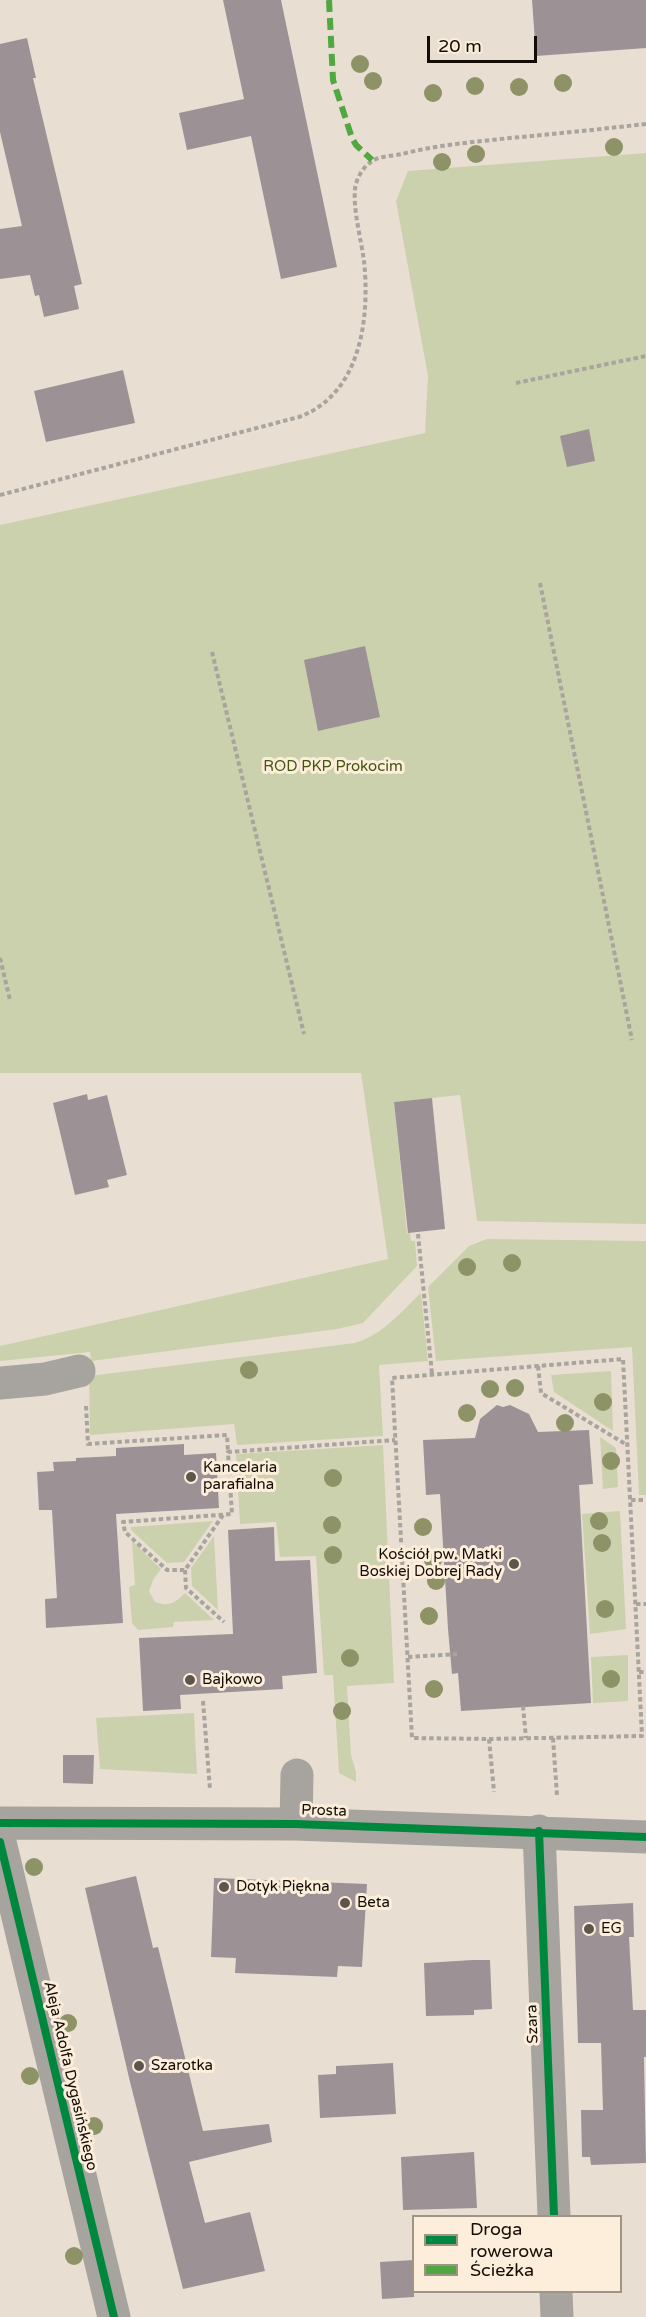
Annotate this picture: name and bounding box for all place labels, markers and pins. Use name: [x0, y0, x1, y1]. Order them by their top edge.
place label: Kancelaria parafialna: [203, 1459, 277, 1494]
marker: Kancelaria parafialna: [184, 1470, 198, 1484]
place label: Kościół pw. Matki Boskiej Dobrej Rady: [359, 1546, 502, 1581]
marker: Kościół pw. Matki Boskiej Dobrej Rady: [507, 1557, 521, 1571]
place label: Bajkowo: [202, 1671, 263, 1689]
marker: Bajkowo: [183, 1673, 197, 1687]
place label: Dotyk Piękna: [236, 1878, 330, 1896]
marker: Dotyk Piękna: [217, 1880, 231, 1894]
place label: Beta: [357, 1894, 390, 1912]
marker: Beta: [338, 1896, 352, 1910]
place label: EG: [601, 1920, 622, 1938]
marker: EG: [582, 1922, 596, 1936]
place label: Szarotka: [151, 2057, 213, 2075]
marker: Szarotka: [132, 2059, 146, 2073]

